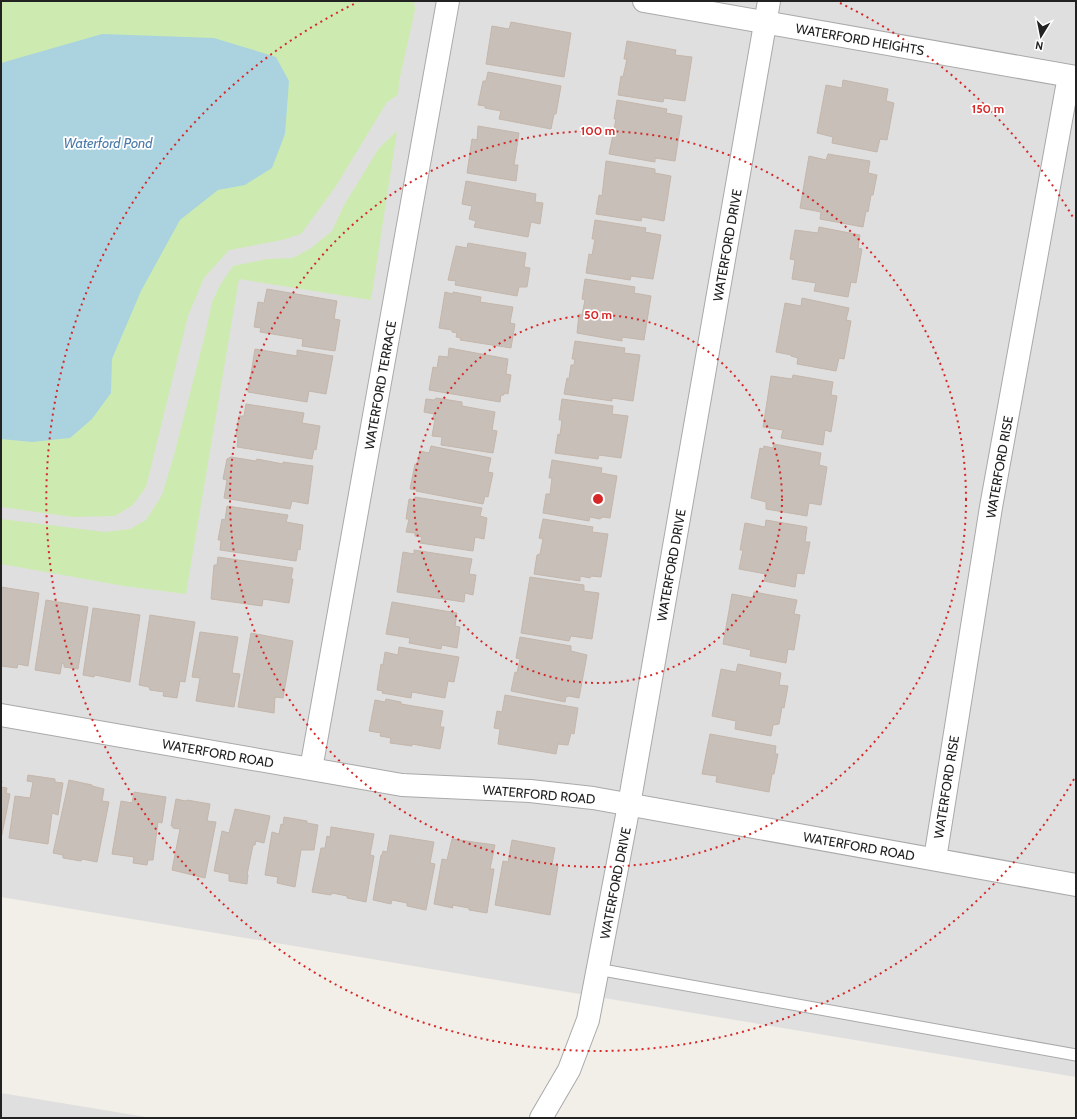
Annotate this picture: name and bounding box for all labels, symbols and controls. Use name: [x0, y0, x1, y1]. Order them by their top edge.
north arrow: [1021, 16, 1061, 56]
street label: WATERFORD HEIGHTS: [795, 20, 926, 58]
text: N: [1034, 38, 1044, 53]
text: 150 m: [972, 101, 1004, 116]
text: 100 m: [581, 123, 615, 138]
water label: Waterford Pond: [63, 134, 153, 152]
street label: WATERFORD DRIVE: [709, 188, 745, 302]
text: 50 m: [584, 307, 612, 322]
street label: WATERFORD TERRACE: [361, 319, 399, 451]
street label: WATERFORD RISE: [982, 414, 1016, 520]
centre of rings: [591, 492, 605, 506]
street label: WATERFORD DRIVE: [653, 508, 689, 622]
street label: WATERFORD RISE: [930, 734, 962, 840]
street label: WATERFORD ROAD: [161, 735, 275, 771]
street label: WATERFORD ROAD: [482, 781, 596, 807]
street label: WATERFORD DRIVE: [596, 826, 634, 940]
street label: WATERFORD ROAD: [802, 828, 916, 864]

